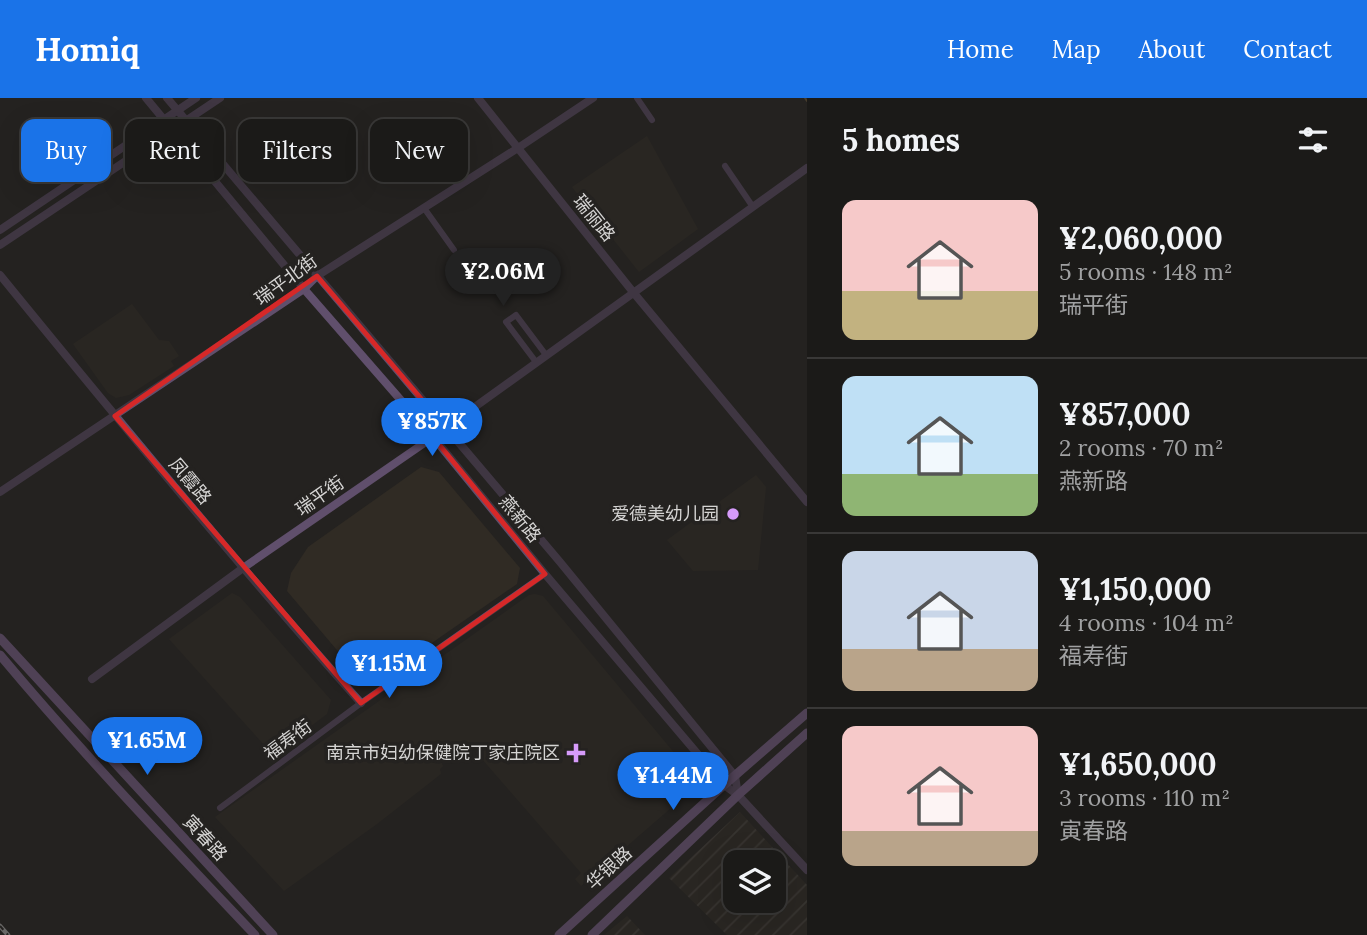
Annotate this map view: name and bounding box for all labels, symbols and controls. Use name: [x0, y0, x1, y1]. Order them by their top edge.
text: Homiq: [35, 28, 140, 70]
text: Home: [947, 34, 1014, 65]
text: Map: [1052, 34, 1101, 65]
text: About: [1139, 34, 1205, 65]
text: Contact: [1243, 34, 1332, 65]
chip: Buy: [21, 119, 111, 182]
chip: Rent: [125, 119, 224, 182]
chip: Filters: [238, 119, 356, 182]
chip: New: [370, 119, 468, 182]
text: 5 homes: [842, 121, 960, 159]
icon: filters: [1294, 121, 1332, 159]
street label: 瑞丽路: [568, 189, 620, 246]
text: ¥2,060,000: [1059, 219, 1223, 257]
icon: home: [898, 228, 982, 312]
pin: ¥2.06M: [446, 248, 560, 308]
street label: 瑞平北街: [250, 249, 322, 310]
text: ¥2.06M: [461, 256, 545, 285]
text: 5 rooms · 148 m²: [1059, 257, 1233, 286]
text: 瑞平街: [1059, 290, 1128, 319]
text: ¥857,000: [1059, 395, 1191, 433]
pin: ¥857K: [383, 398, 481, 458]
icon: home: [898, 404, 982, 488]
text: ¥857K: [397, 406, 467, 435]
text: 2 rooms · 70 m²: [1059, 433, 1224, 462]
street label: 凤霞路: [164, 453, 217, 509]
text: 燕新路: [1059, 466, 1128, 495]
street label: 瑞平街: [291, 471, 348, 520]
street label: 燕新路: [494, 490, 546, 547]
place label: 爱德美幼儿园: [611, 502, 719, 525]
marker: 爱德美幼儿园: [725, 506, 741, 522]
text: ¥1,150,000: [1059, 570, 1212, 608]
icon: home: [898, 579, 982, 663]
text: 4 rooms · 104 m²: [1059, 608, 1234, 637]
pin: ¥1.15M: [332, 640, 446, 700]
text: 福寿街: [1059, 641, 1128, 670]
text: ¥1.15M: [351, 648, 427, 677]
street label: 福寿街: [259, 714, 316, 765]
pin: ¥1.65M: [90, 718, 204, 777]
text: ¥1.65M: [107, 725, 187, 754]
place label: 南京市妇幼保健院丁家庄院区: [326, 741, 560, 764]
marker: 南京市妇幼保健院丁家庄院区: [566, 743, 586, 763]
text: ¥1,650,000: [1059, 745, 1217, 783]
pin: ¥1.44M: [616, 752, 730, 812]
icon: home: [898, 754, 982, 838]
text: ¥1.44M: [633, 760, 713, 789]
text: 3 rooms · 110 m²: [1059, 783, 1230, 812]
street label: 寅春路: [179, 810, 232, 865]
text: 寅春路: [1059, 816, 1128, 845]
street label: 华银路: [581, 841, 636, 894]
map controls: [723, 850, 786, 913]
button: layers: [723, 850, 786, 913]

